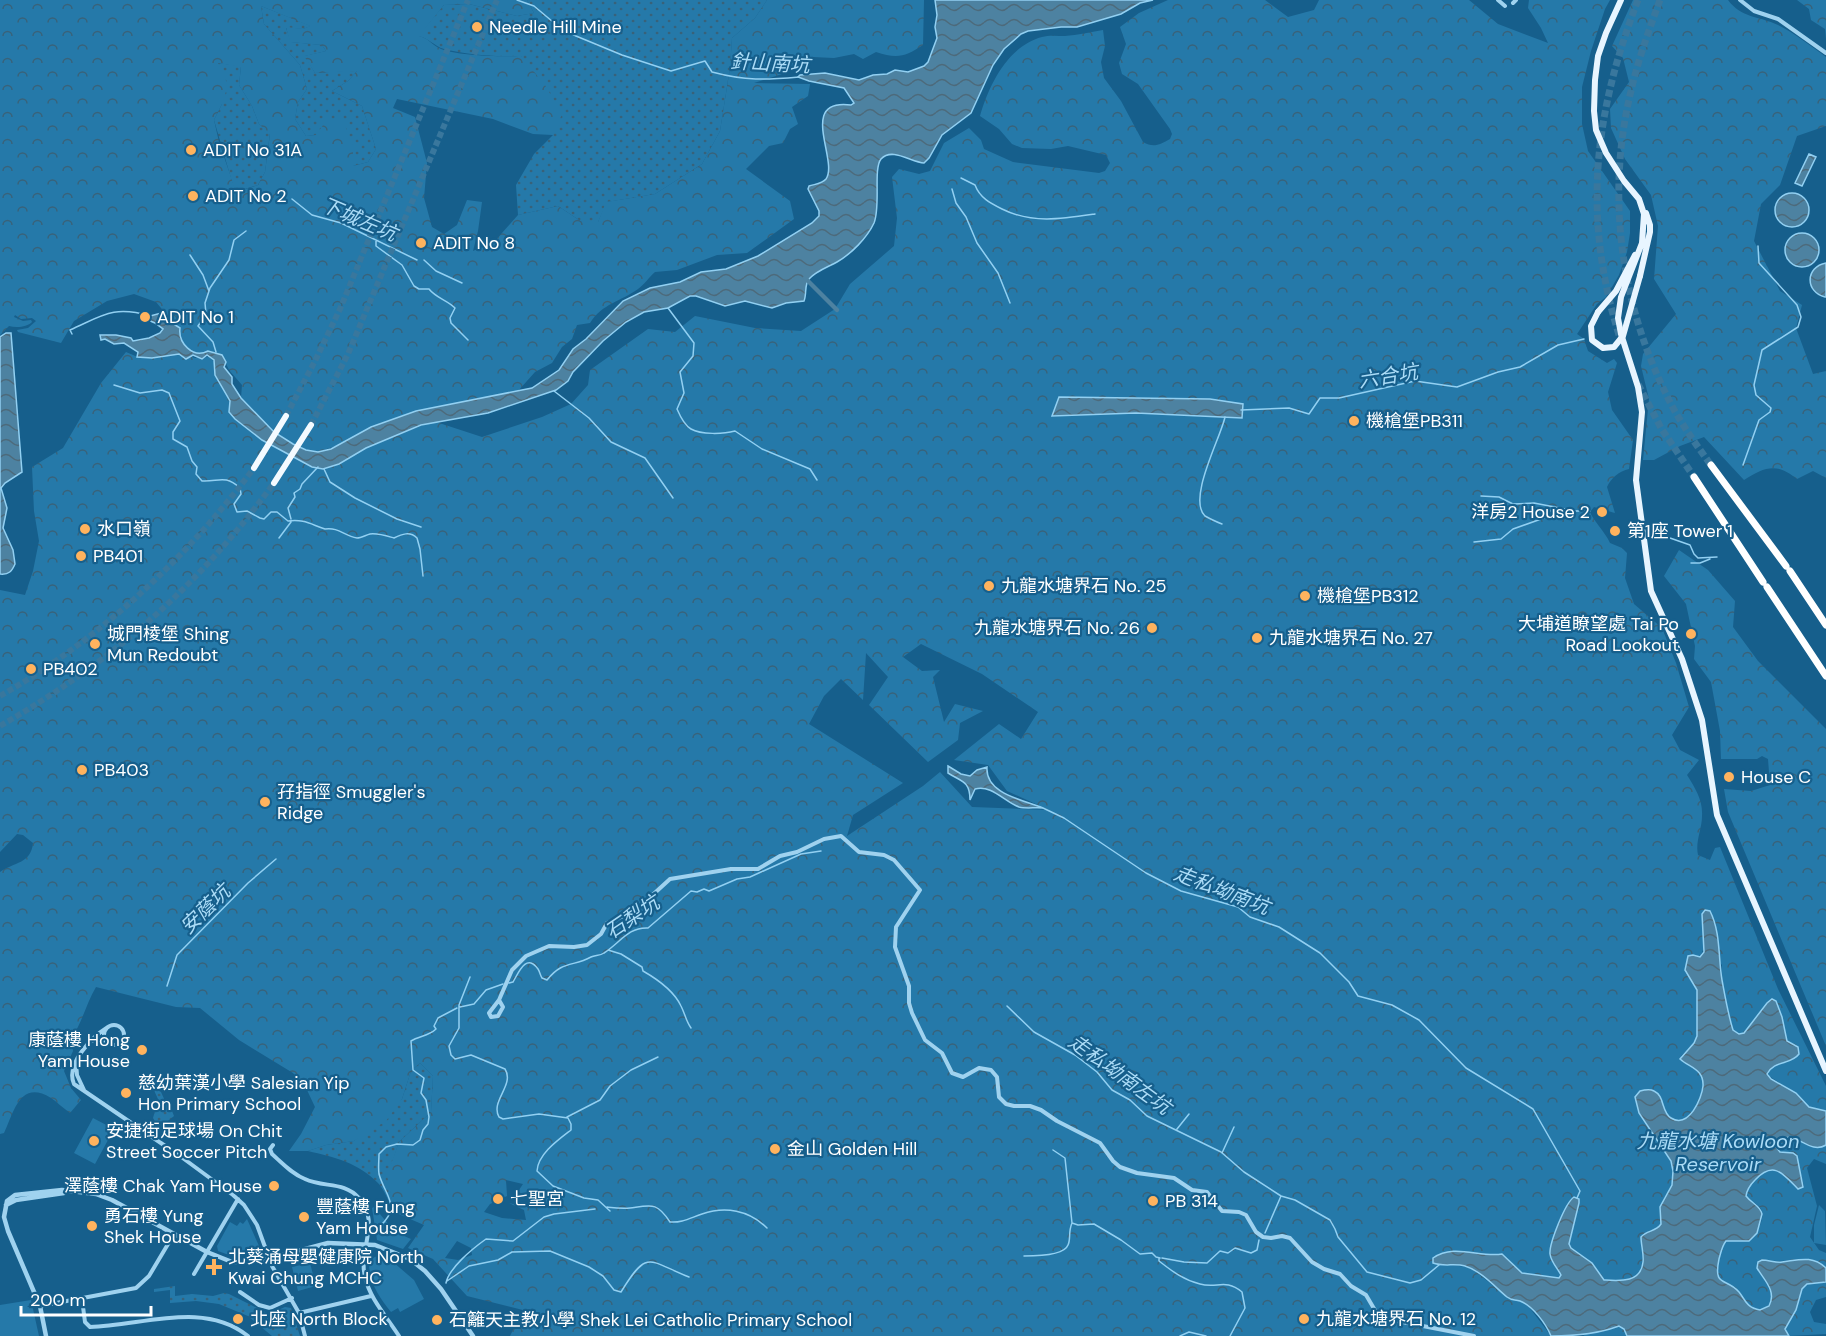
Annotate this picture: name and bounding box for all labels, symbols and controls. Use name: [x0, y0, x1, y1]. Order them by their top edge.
place label: Needle Hill Mine: [489, 15, 622, 39]
marker: Needle Hill Mine: [470, 20, 484, 34]
water label: 針山南坑: [729, 48, 814, 78]
place label: ADIT No 31A: [203, 138, 302, 162]
marker: ADIT No 31A: [184, 143, 198, 157]
place label: ADIT No 2: [205, 184, 287, 208]
marker: ADIT No 2: [186, 189, 200, 203]
water label: 下城左坑: [317, 191, 404, 248]
place label: ADIT No 8: [433, 231, 515, 255]
marker: ADIT No 8: [414, 236, 428, 250]
place label: ADIT No 1: [157, 305, 234, 329]
marker: ADIT No 1: [138, 310, 152, 324]
water label: 六合坑: [1356, 358, 1423, 394]
place label: 機槍堡PB311: [1366, 409, 1463, 433]
marker: 機槍堡PB311: [1347, 414, 1361, 428]
place label: 洋房2 House 2: [1471, 500, 1590, 524]
marker: 洋房2 House 2: [1595, 505, 1609, 519]
place label: 水口嶺: [97, 517, 151, 541]
place label: 第1座 Tower 1: [1627, 519, 1733, 543]
marker: 水口嶺: [78, 522, 92, 536]
marker: 第1座 Tower 1: [1608, 524, 1622, 538]
place label: PB401: [93, 544, 143, 568]
marker: PB401: [74, 549, 88, 563]
place label: 九龍水塘界石 No. 25: [1001, 574, 1167, 598]
marker: 九龍水塘界石 No. 25: [982, 579, 996, 593]
place label: 機槍堡PB312: [1317, 584, 1419, 608]
marker: 機槍堡PB312: [1298, 589, 1312, 603]
place label: 大埔道瞭望處 Tai Po Road Lookout: [1518, 612, 1679, 657]
place label: 九龍水塘界石 No. 26: [974, 616, 1140, 640]
marker: 九龍水塘界石 No. 26: [1145, 621, 1159, 635]
place label: 城門棱堡 Shing Mun Redoubt: [107, 622, 229, 667]
place label: 九龍水塘界石 No. 27: [1269, 626, 1433, 650]
marker: 大埔道瞭望處 Tai Po Road Lookout: [1684, 627, 1698, 641]
marker: 九龍水塘界石 No. 27: [1250, 631, 1264, 645]
marker: 城門棱堡 Shing Mun Redoubt: [88, 637, 102, 651]
place label: PB402: [43, 657, 98, 681]
marker: PB402: [24, 662, 38, 676]
place label: PB403: [94, 758, 149, 782]
marker: PB403: [75, 763, 89, 777]
place label: House C: [1741, 765, 1811, 789]
marker: House C: [1722, 770, 1736, 784]
place label: 孖指徑 Smuggler's Ridge: [277, 780, 425, 825]
marker: 孖指徑 Smuggler's Ridge: [258, 795, 272, 809]
water label: 走私坳南坑: [1171, 860, 1276, 921]
water label: 安蔭坑: [174, 877, 238, 939]
water label: 石梨坑: [600, 888, 667, 945]
place label: 康蔭樓 Hong Yam House: [28, 1028, 130, 1073]
water label: 走私坳南左坑: [1064, 1028, 1179, 1122]
marker: 康蔭樓 Hong Yam House: [135, 1043, 149, 1057]
place label: 慈幼葉漢小學 Salesian Yip Hon Primary School: [138, 1071, 350, 1116]
marker: 慈幼葉漢小學 Salesian Yip Hon Primary School: [119, 1086, 133, 1100]
place label: 安捷街足球場 On Chit Street Soccer Pitch: [106, 1119, 282, 1164]
water label: 九龍水塘 Kowloon Reservoir: [1637, 1128, 1799, 1177]
marker: 安捷街足球場 On Chit Street Soccer Pitch: [87, 1134, 101, 1148]
place label: 金山 Golden Hill: [787, 1137, 917, 1161]
marker: 金山 Golden Hill: [768, 1142, 782, 1156]
place label: 澤蔭樓 Chak Yam House: [64, 1174, 262, 1198]
marker: 澤蔭樓 Chak Yam House: [267, 1179, 281, 1193]
place label: 七聖宮: [510, 1187, 564, 1211]
place label: PB 314: [1165, 1189, 1218, 1213]
marker: 七聖宮: [491, 1192, 505, 1206]
marker: PB 314: [1146, 1194, 1160, 1208]
place label: 豐蔭樓 Fung Yam House: [316, 1195, 415, 1240]
place label: 勇石樓 Yung Shek House: [104, 1204, 203, 1249]
marker: 豐蔭樓 Fung Yam House: [297, 1210, 311, 1224]
marker: 勇石樓 Yung Shek House: [85, 1219, 99, 1233]
place label: 北葵涌母嬰健康院 North Kwai Chung MCHC: [228, 1245, 424, 1290]
marker: 北葵涌母嬰健康院 North Kwai Chung MCHC: [205, 1258, 223, 1276]
scale bar: [21, 1279, 152, 1317]
text: 200 m: [30, 1288, 86, 1312]
place label: 北座 North Block: [250, 1307, 388, 1331]
place label: 九龍水塘界石 No. 12: [1316, 1307, 1476, 1331]
place label: 石籬天主教小學 Shek Lei Catholic Primary School: [449, 1308, 852, 1332]
marker: 北座 North Block: [231, 1312, 245, 1326]
marker: 九龍水塘界石 No. 12: [1297, 1312, 1311, 1326]
marker: 石籬天主教小學 Shek Lei Catholic Primary School: [430, 1313, 444, 1327]

